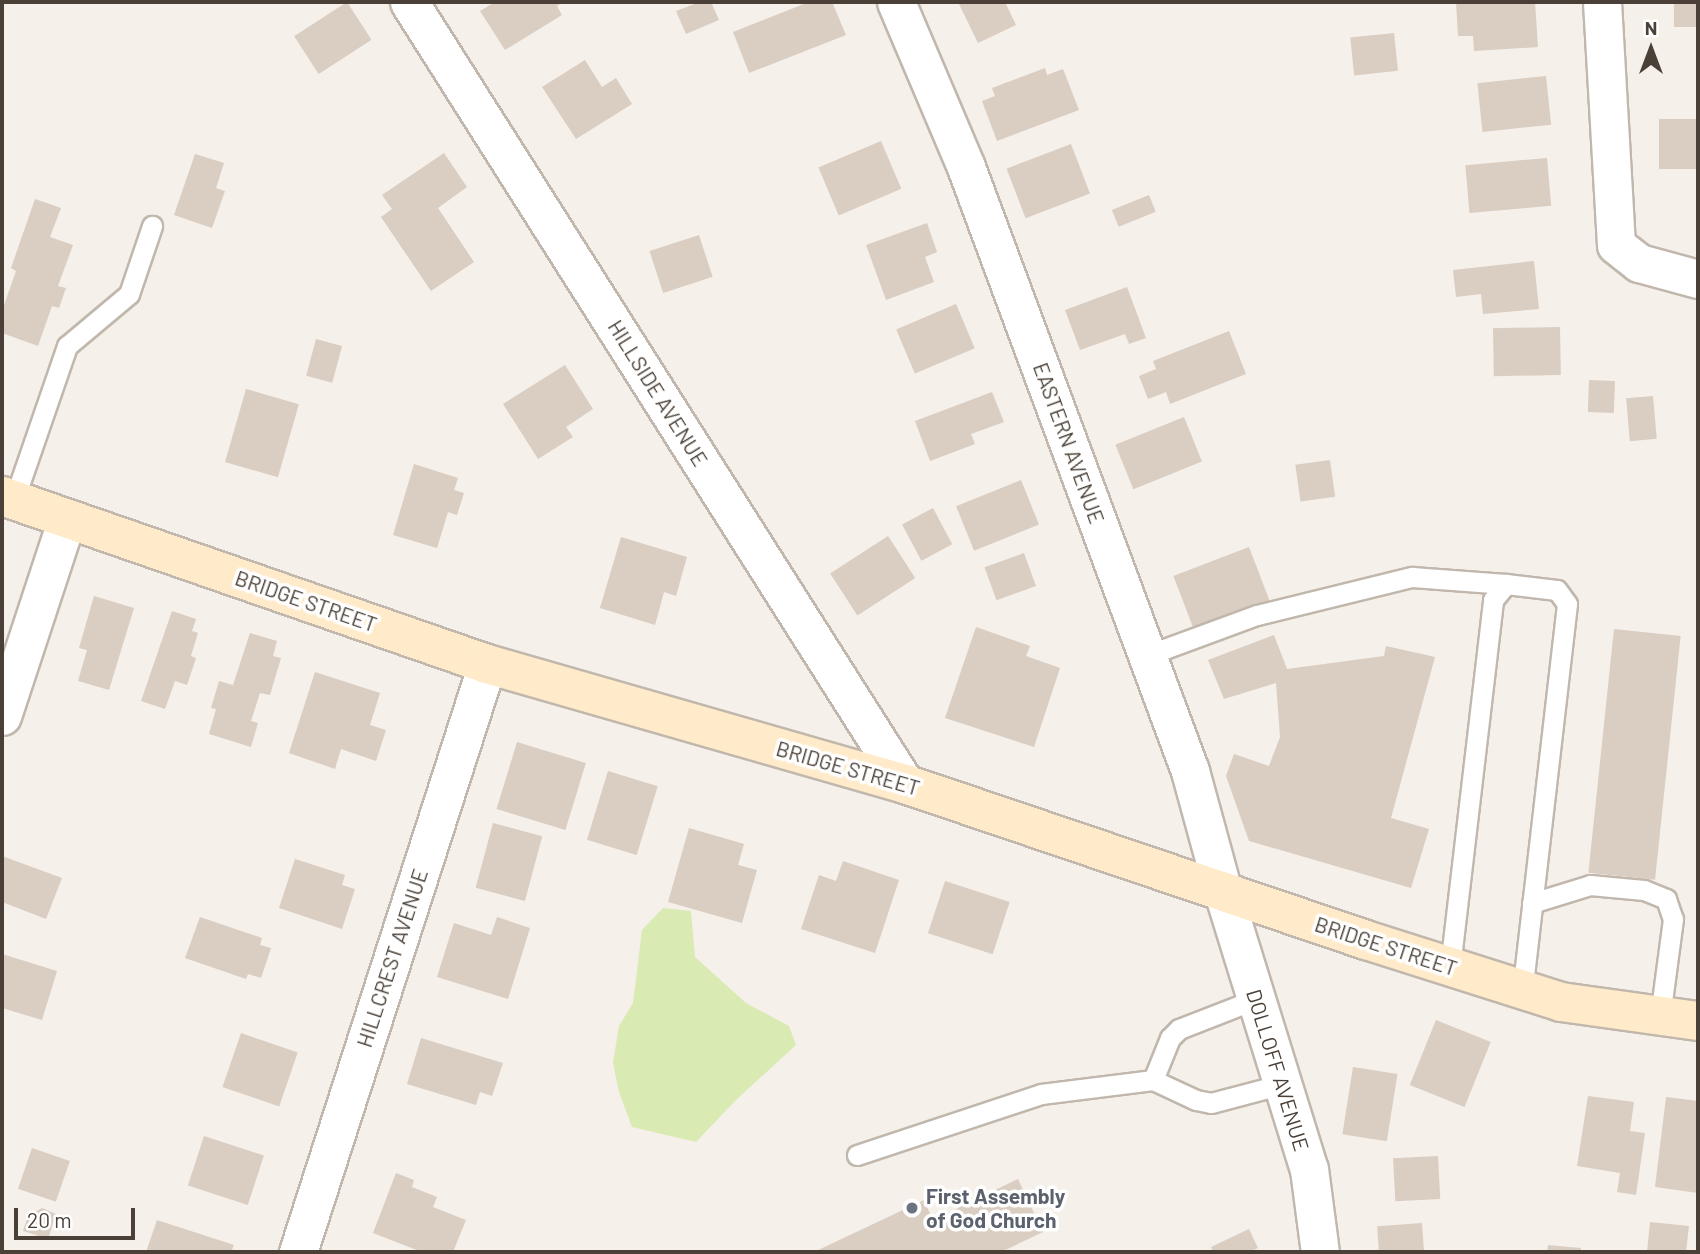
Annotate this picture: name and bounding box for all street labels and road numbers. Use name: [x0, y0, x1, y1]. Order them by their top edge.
street label: HILLSIDE AVENUE: [603, 315, 713, 471]
street label: EASTERN AVENUE: [1028, 359, 1110, 527]
street label: BRIDGE STREET: [232, 565, 380, 637]
street label: BRIDGE STREET: [773, 735, 923, 801]
street label: HILLCREST AVENUE: [351, 866, 433, 1050]
street label: BRIDGE STREET: [1312, 911, 1460, 981]
street label: DOLLOFF AVENUE: [1241, 986, 1315, 1154]

